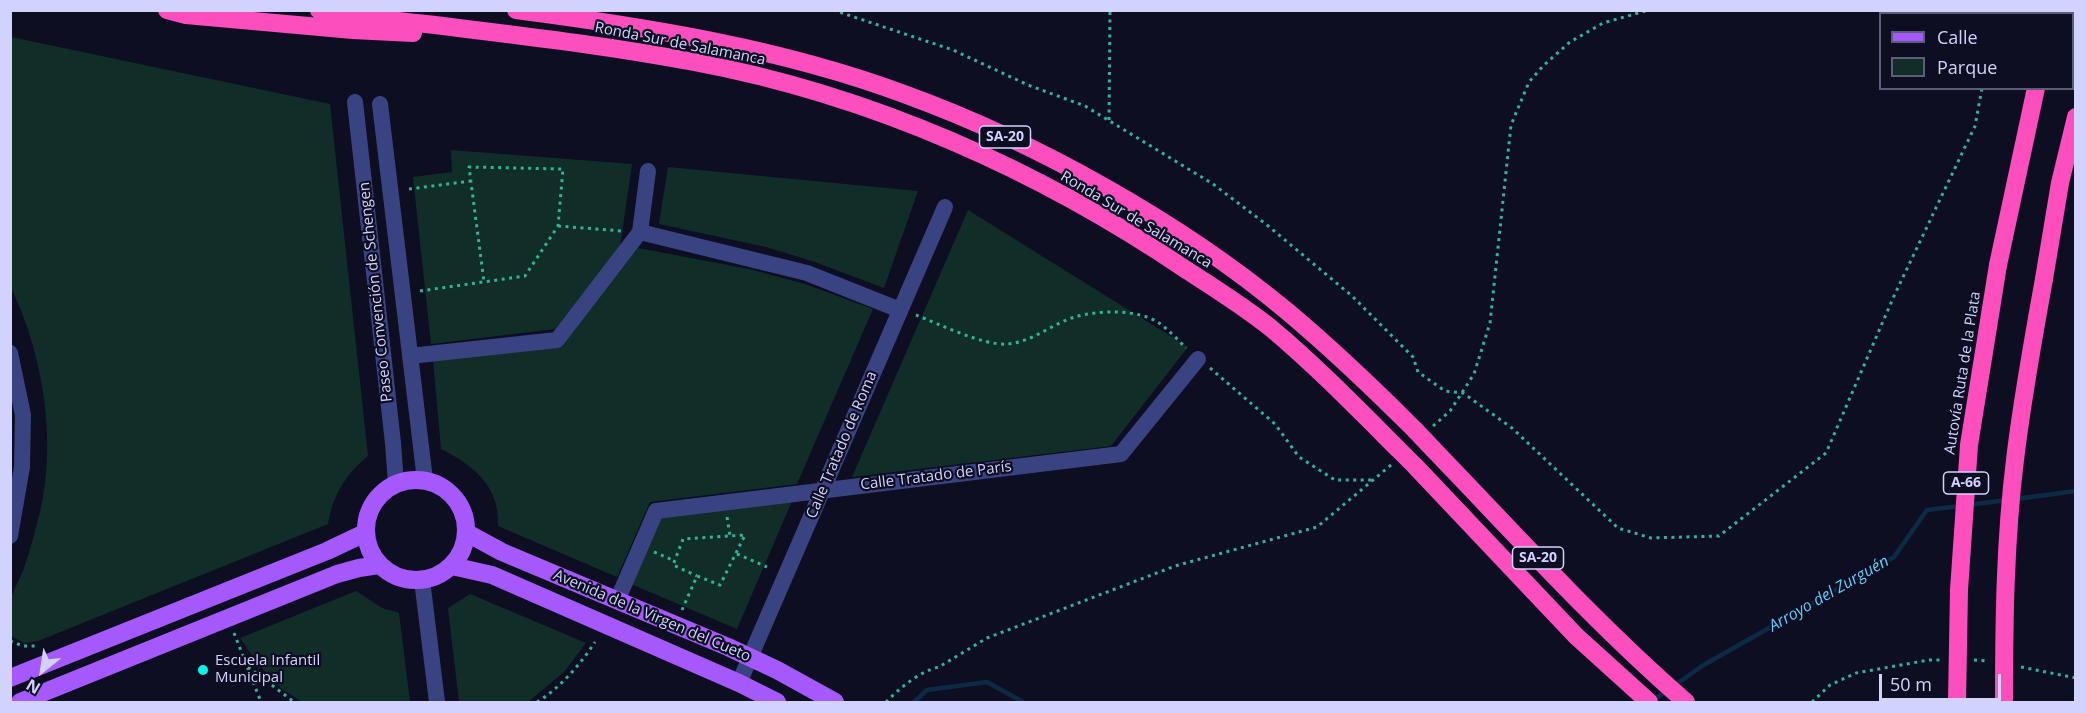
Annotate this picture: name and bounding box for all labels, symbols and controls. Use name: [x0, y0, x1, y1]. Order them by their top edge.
legend: [1879, 12, 2074, 90]
street label: Ronda Sur de Salamanca: [593, 19, 767, 69]
text: Calle: [1937, 25, 1978, 49]
text: Parque: [1937, 55, 1997, 79]
road number: SA-20: [980, 126, 1030, 148]
street label: Ronda Sur de Salamanca: [1057, 168, 1215, 272]
street label: Paseo Convención de Schengen: [355, 181, 397, 403]
street label: Autovía Ruta de la Plata: [1941, 290, 1985, 456]
street label: Calle Tratado de Roma: [803, 369, 881, 521]
street label: Calle Tratado de París: [859, 458, 1013, 494]
road number: A-66: [1944, 472, 1988, 494]
road number: SA-20: [1512, 547, 1564, 569]
water label: Arroyo del Zurguén: [1766, 552, 1892, 636]
street label: Avenida de la Virgen del Cueto: [551, 566, 753, 666]
north arrow: [12, 641, 72, 701]
place label: Escuela Infantil Municipal: [215, 652, 320, 687]
scale bar: [1882, 662, 2004, 700]
marker: Escuela Infantil Municipal: [196, 663, 210, 677]
text: 50 m: [1890, 672, 1932, 696]
text: N: [22, 674, 44, 699]

